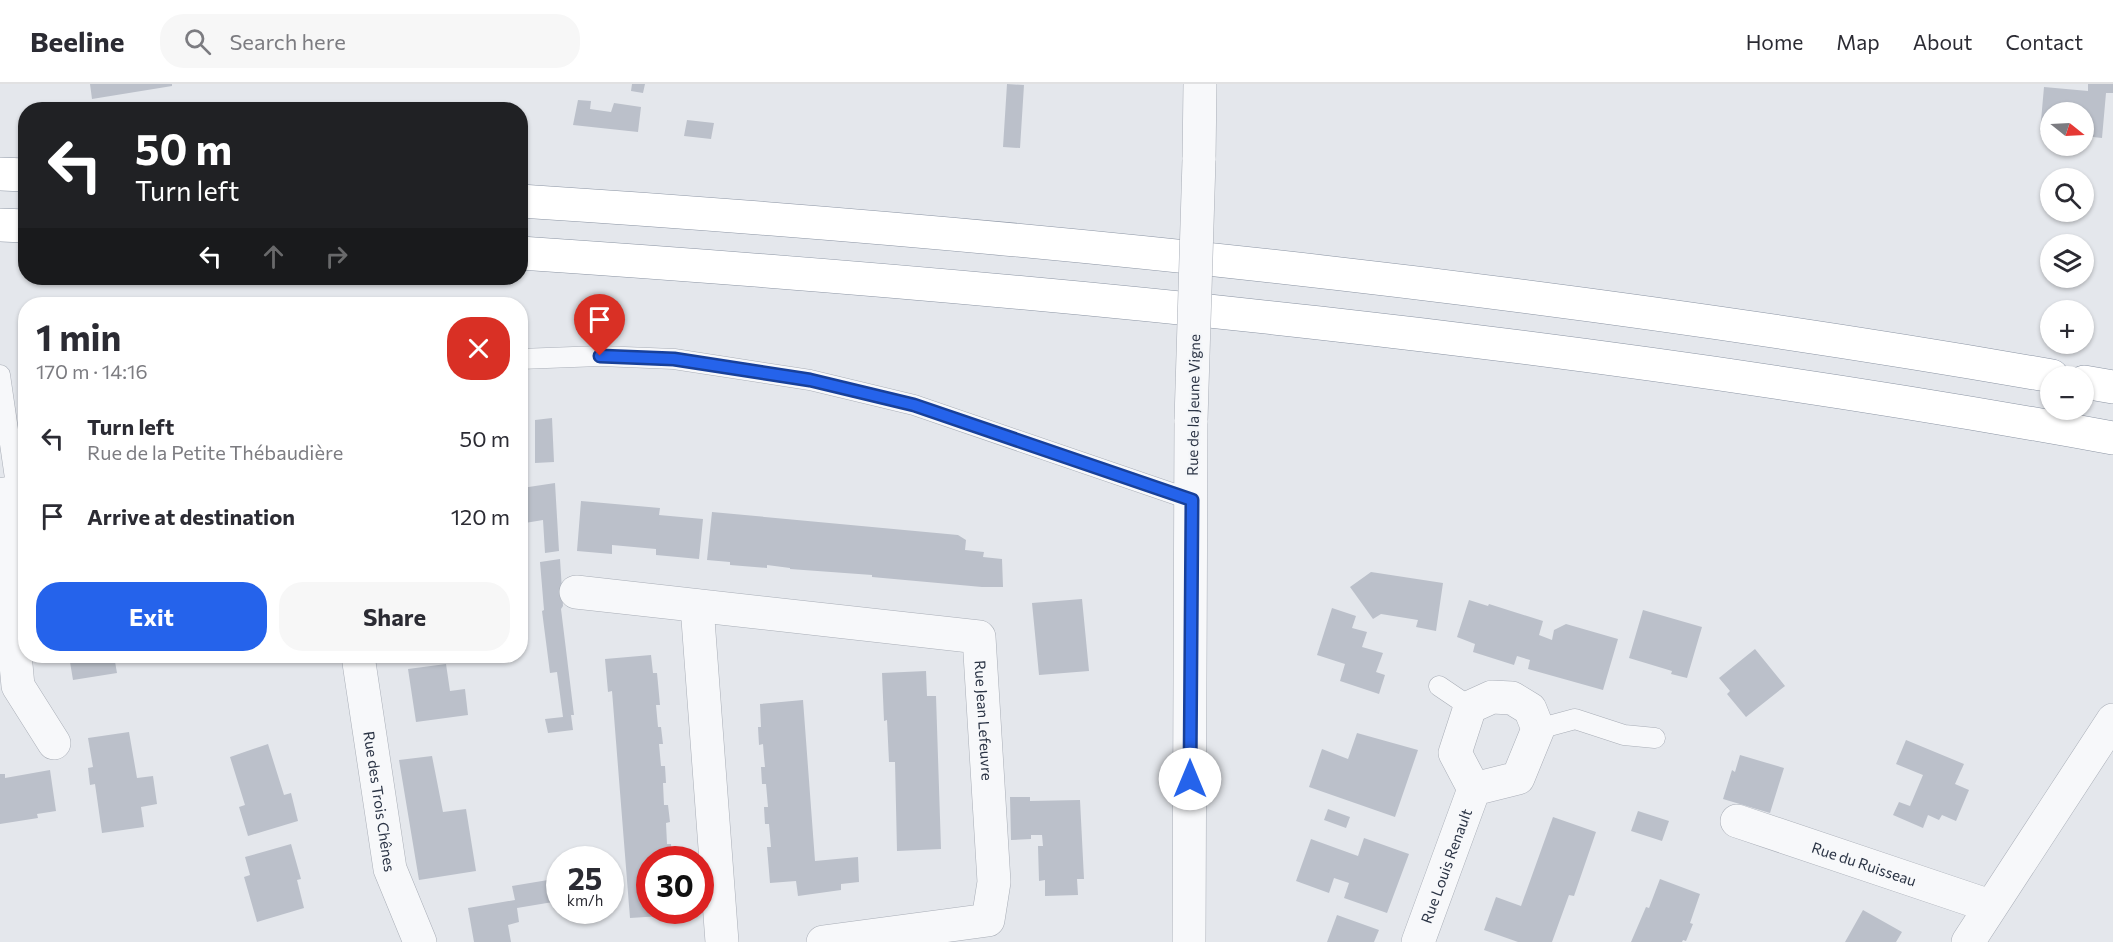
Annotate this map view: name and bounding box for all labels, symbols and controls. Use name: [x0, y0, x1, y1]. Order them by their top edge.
search box: [160, 14, 580, 68]
text: Beeline: [30, 24, 124, 58]
icon: search: [181, 25, 214, 58]
text: Search here: [229, 28, 346, 55]
text: Home: [1746, 29, 1803, 54]
text: Map: [1836, 29, 1880, 54]
text: About: [1913, 29, 1972, 54]
text: Contact: [2005, 29, 2083, 54]
north arrow: [2040, 102, 2094, 156]
map controls: [2040, 102, 2094, 420]
text: 50 m: [135, 122, 232, 174]
icon: left: [36, 126, 114, 204]
button: search: [2040, 168, 2094, 222]
text: Turn left: [135, 174, 239, 207]
button: layers: [2040, 234, 2094, 288]
icon: left: [194, 240, 227, 273]
icon: ahead: [257, 240, 290, 273]
icon: right: [320, 240, 353, 273]
pin: [574, 294, 625, 356]
button: +: [2040, 300, 2094, 354]
icon: arrive: [583, 303, 616, 336]
text: 1 min: [36, 314, 121, 358]
button: close: [447, 317, 510, 380]
street label: Rue de la Jeune Vigne: [1183, 334, 1203, 476]
text: 170 m · 14:16: [36, 359, 148, 383]
button: −: [2040, 366, 2094, 420]
text: Turn left: [87, 413, 174, 440]
icon: left: [36, 422, 69, 455]
text: 50 m: [460, 425, 510, 452]
text: Rue de la Petite Thébaudière: [87, 440, 343, 464]
icon: arrive: [36, 500, 69, 533]
text: Arrive at destination: [87, 503, 295, 530]
text: 120 m: [451, 503, 510, 530]
button: Exit: [36, 582, 267, 651]
button: Share: [279, 582, 510, 651]
street label: Rue Jean Lefeuvre: [971, 660, 997, 781]
street label: Rue des Trois Chênes: [360, 730, 399, 873]
position arrow: [1158, 747, 1222, 811]
street label: Rue Louis Renault: [1417, 806, 1475, 926]
street label: Rue du Ruisseau: [1809, 838, 1919, 890]
speed limit sign: 30: [636, 846, 714, 924]
text: 25: [568, 859, 602, 896]
text: km/h: [567, 891, 603, 909]

